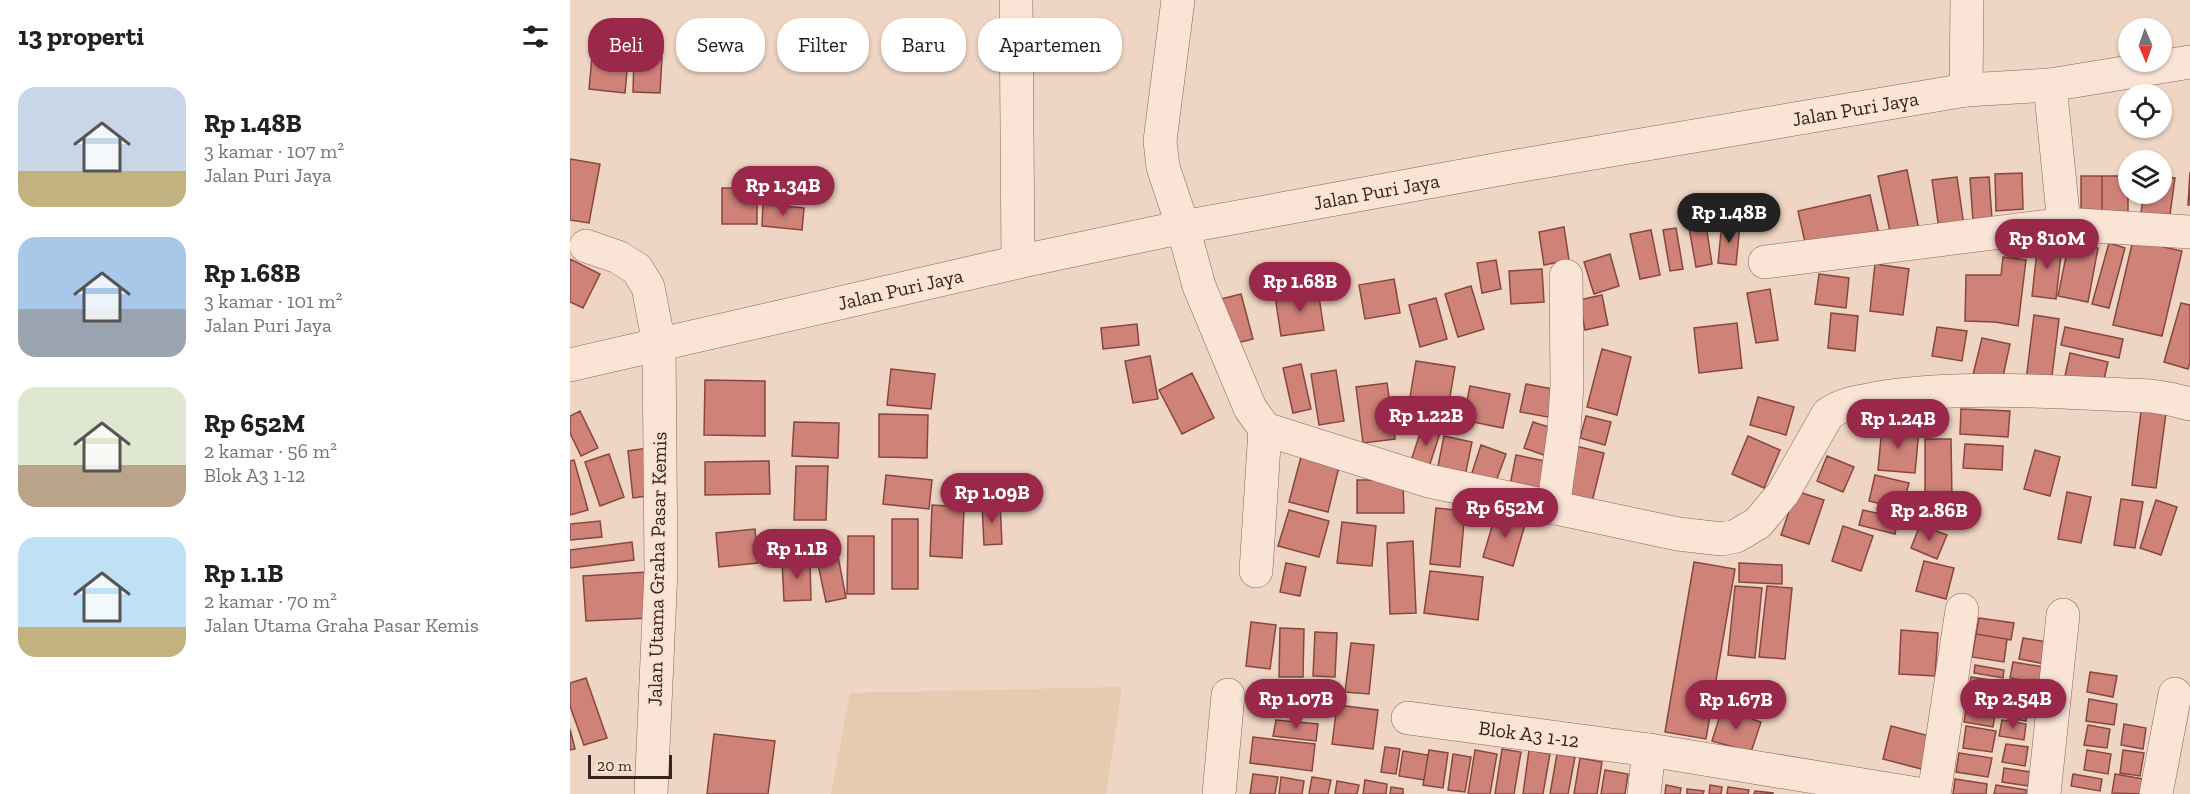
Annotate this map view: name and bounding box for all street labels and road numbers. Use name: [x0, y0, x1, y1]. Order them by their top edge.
street label: Jalan Puri Jaya: [1790, 86, 1921, 131]
street label: Jalan Puri Jaya: [1311, 168, 1442, 215]
street label: Jalan Puri Jaya: [835, 263, 966, 315]
street label: Jalan Utama Graha Pasar Kemis: [643, 431, 671, 707]
street label: Blok A3 1-12: [1477, 715, 1581, 753]

